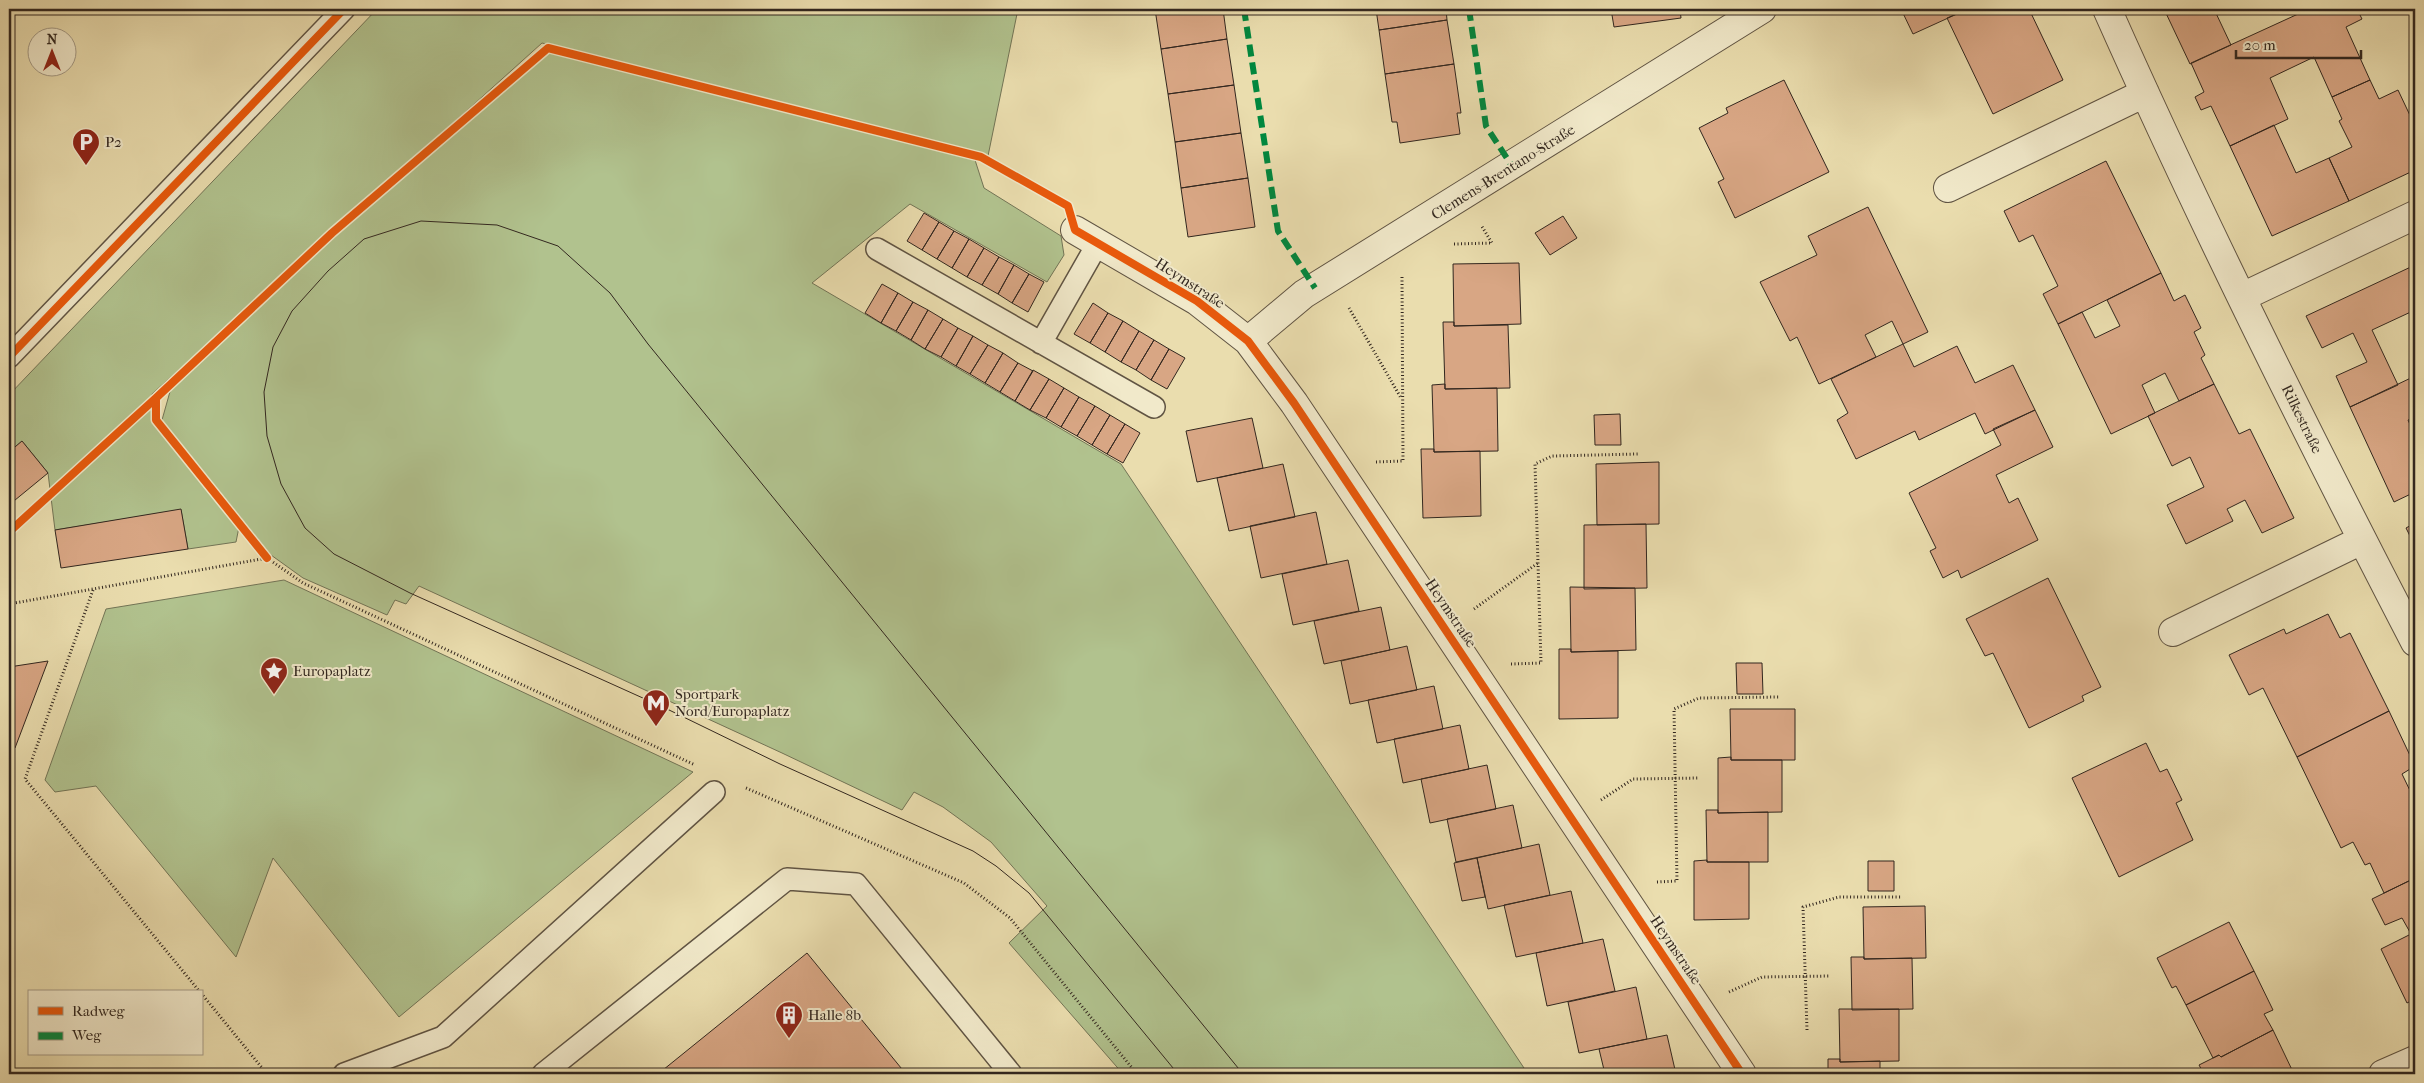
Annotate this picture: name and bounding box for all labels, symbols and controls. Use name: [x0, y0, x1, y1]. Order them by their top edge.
north arrow: [28, 28, 78, 78]
scale bar: [2236, 28, 2362, 60]
text: N: [47, 31, 58, 48]
text: 20 m: [2244, 36, 2276, 54]
street label: Clemens-Brentano-Straße: [1428, 120, 1579, 224]
parking icon: P2: [71, 127, 101, 166]
place label: P2: [105, 133, 122, 151]
street label: Heymstraße: [1152, 254, 1229, 312]
street label: Rilkestraße: [2278, 382, 2327, 457]
street label: Heymstraße: [1421, 575, 1481, 651]
place icon: Europaplatz: [259, 656, 289, 695]
place label: Europaplatz: [293, 662, 371, 680]
place label: Sportpark Nord/Europaplatz: [675, 685, 790, 720]
metro station icon: Sportpark Nord/Europaplatz: [641, 688, 671, 727]
street label: Heymstraße: [1646, 912, 1706, 988]
legend: [28, 990, 202, 1056]
building icon: Halle 8b: [774, 1000, 804, 1039]
text: Radweg: [72, 1002, 125, 1020]
place label: Halle 8b: [808, 1006, 861, 1024]
text: Weg: [71, 1026, 102, 1044]

